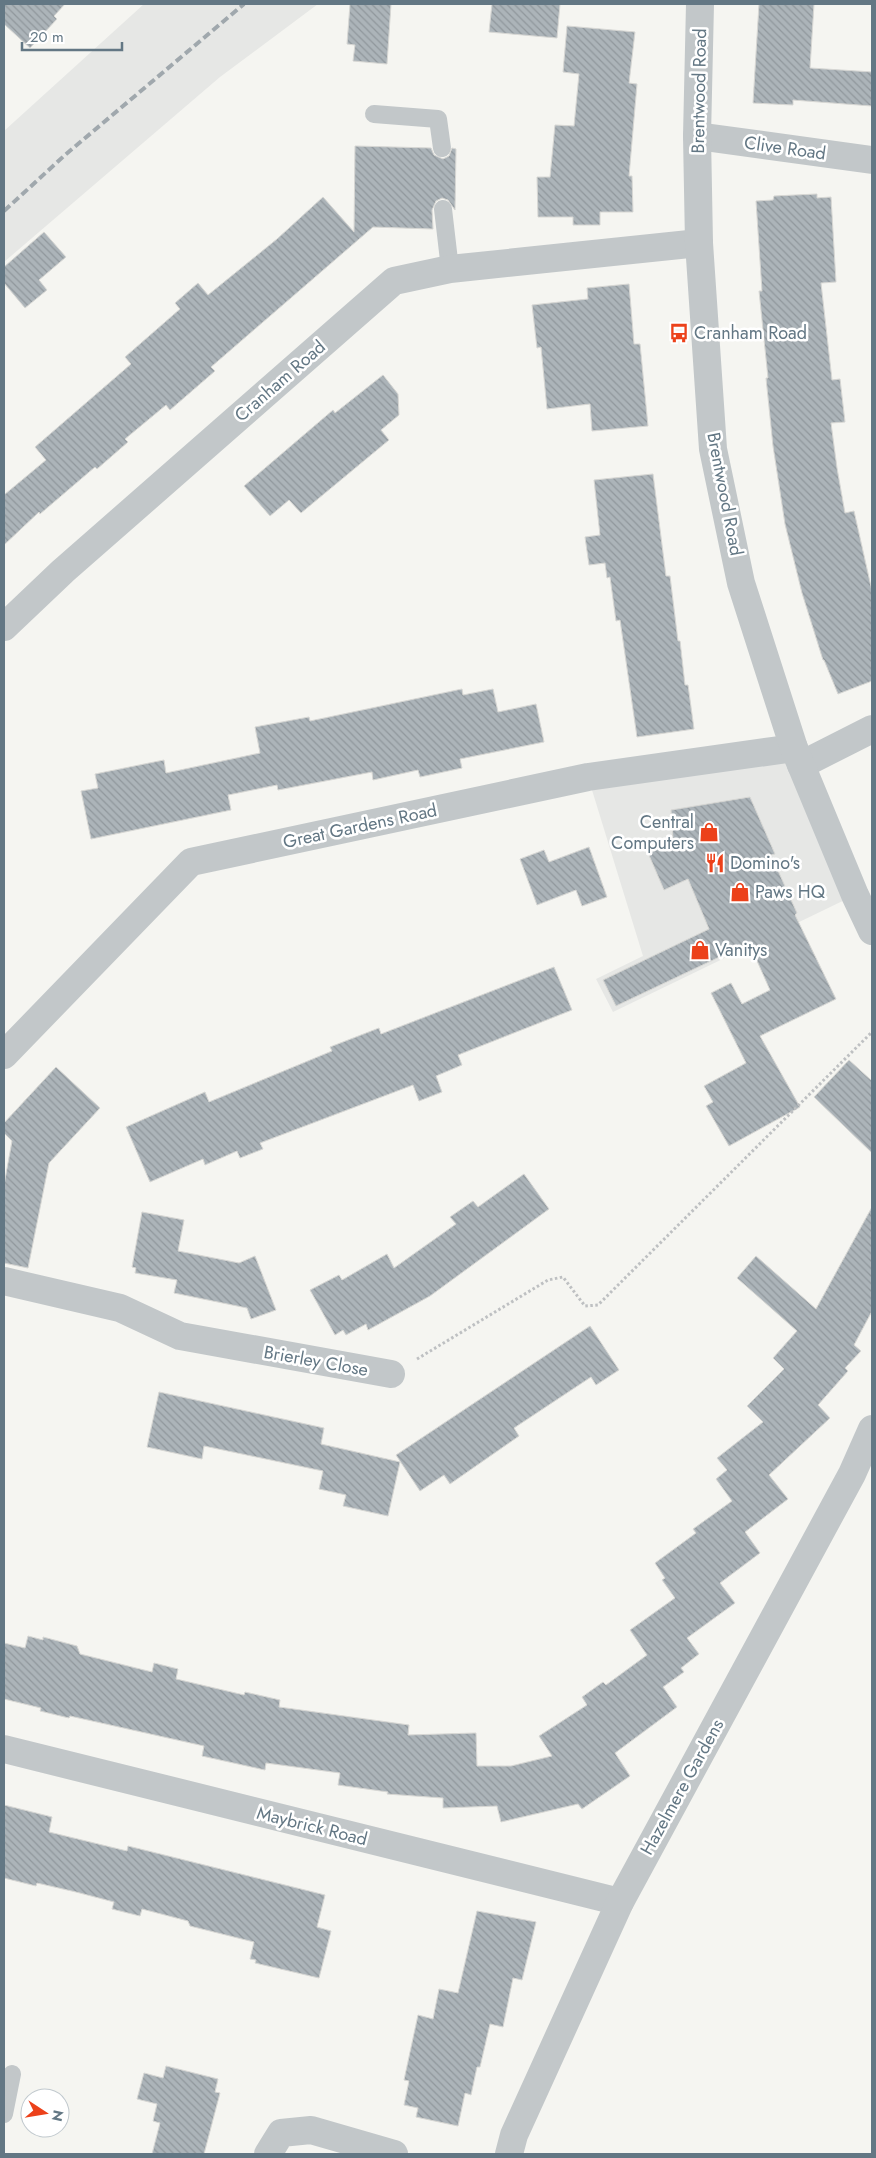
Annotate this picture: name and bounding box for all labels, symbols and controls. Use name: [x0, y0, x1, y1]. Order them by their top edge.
scale bar: [22, 20, 122, 52]
text: 20 m: [30, 26, 64, 48]
street label: Brentwood Road: [685, 28, 713, 154]
street label: Clive Road: [742, 129, 828, 167]
place label: Cranham Road: [694, 320, 807, 346]
bus stop icon: Cranham Road: [668, 322, 690, 344]
street label: Cranham Road: [229, 334, 331, 428]
street label: Brentwood Road: [700, 430, 750, 558]
street label: Great Gardens Road: [281, 797, 439, 855]
place label: Central Computers: [611, 809, 694, 856]
shop icon: Central Computers: [698, 821, 720, 843]
place label: Domino's: [730, 850, 800, 876]
restaurant icon: Domino's: [704, 852, 726, 874]
place label: Paws HQ: [755, 879, 826, 905]
shop icon: Paws HQ: [729, 881, 751, 903]
place label: Vanitys: [715, 937, 767, 963]
shop icon: Vanitys: [689, 939, 711, 961]
street label: Brierley Close: [262, 1339, 370, 1383]
street label: Hazelmere Gardens: [634, 1714, 730, 1860]
street label: Maybrick Road: [254, 1800, 370, 1852]
north arrow: [20, 2088, 70, 2138]
text: N: [47, 2108, 69, 2123]

